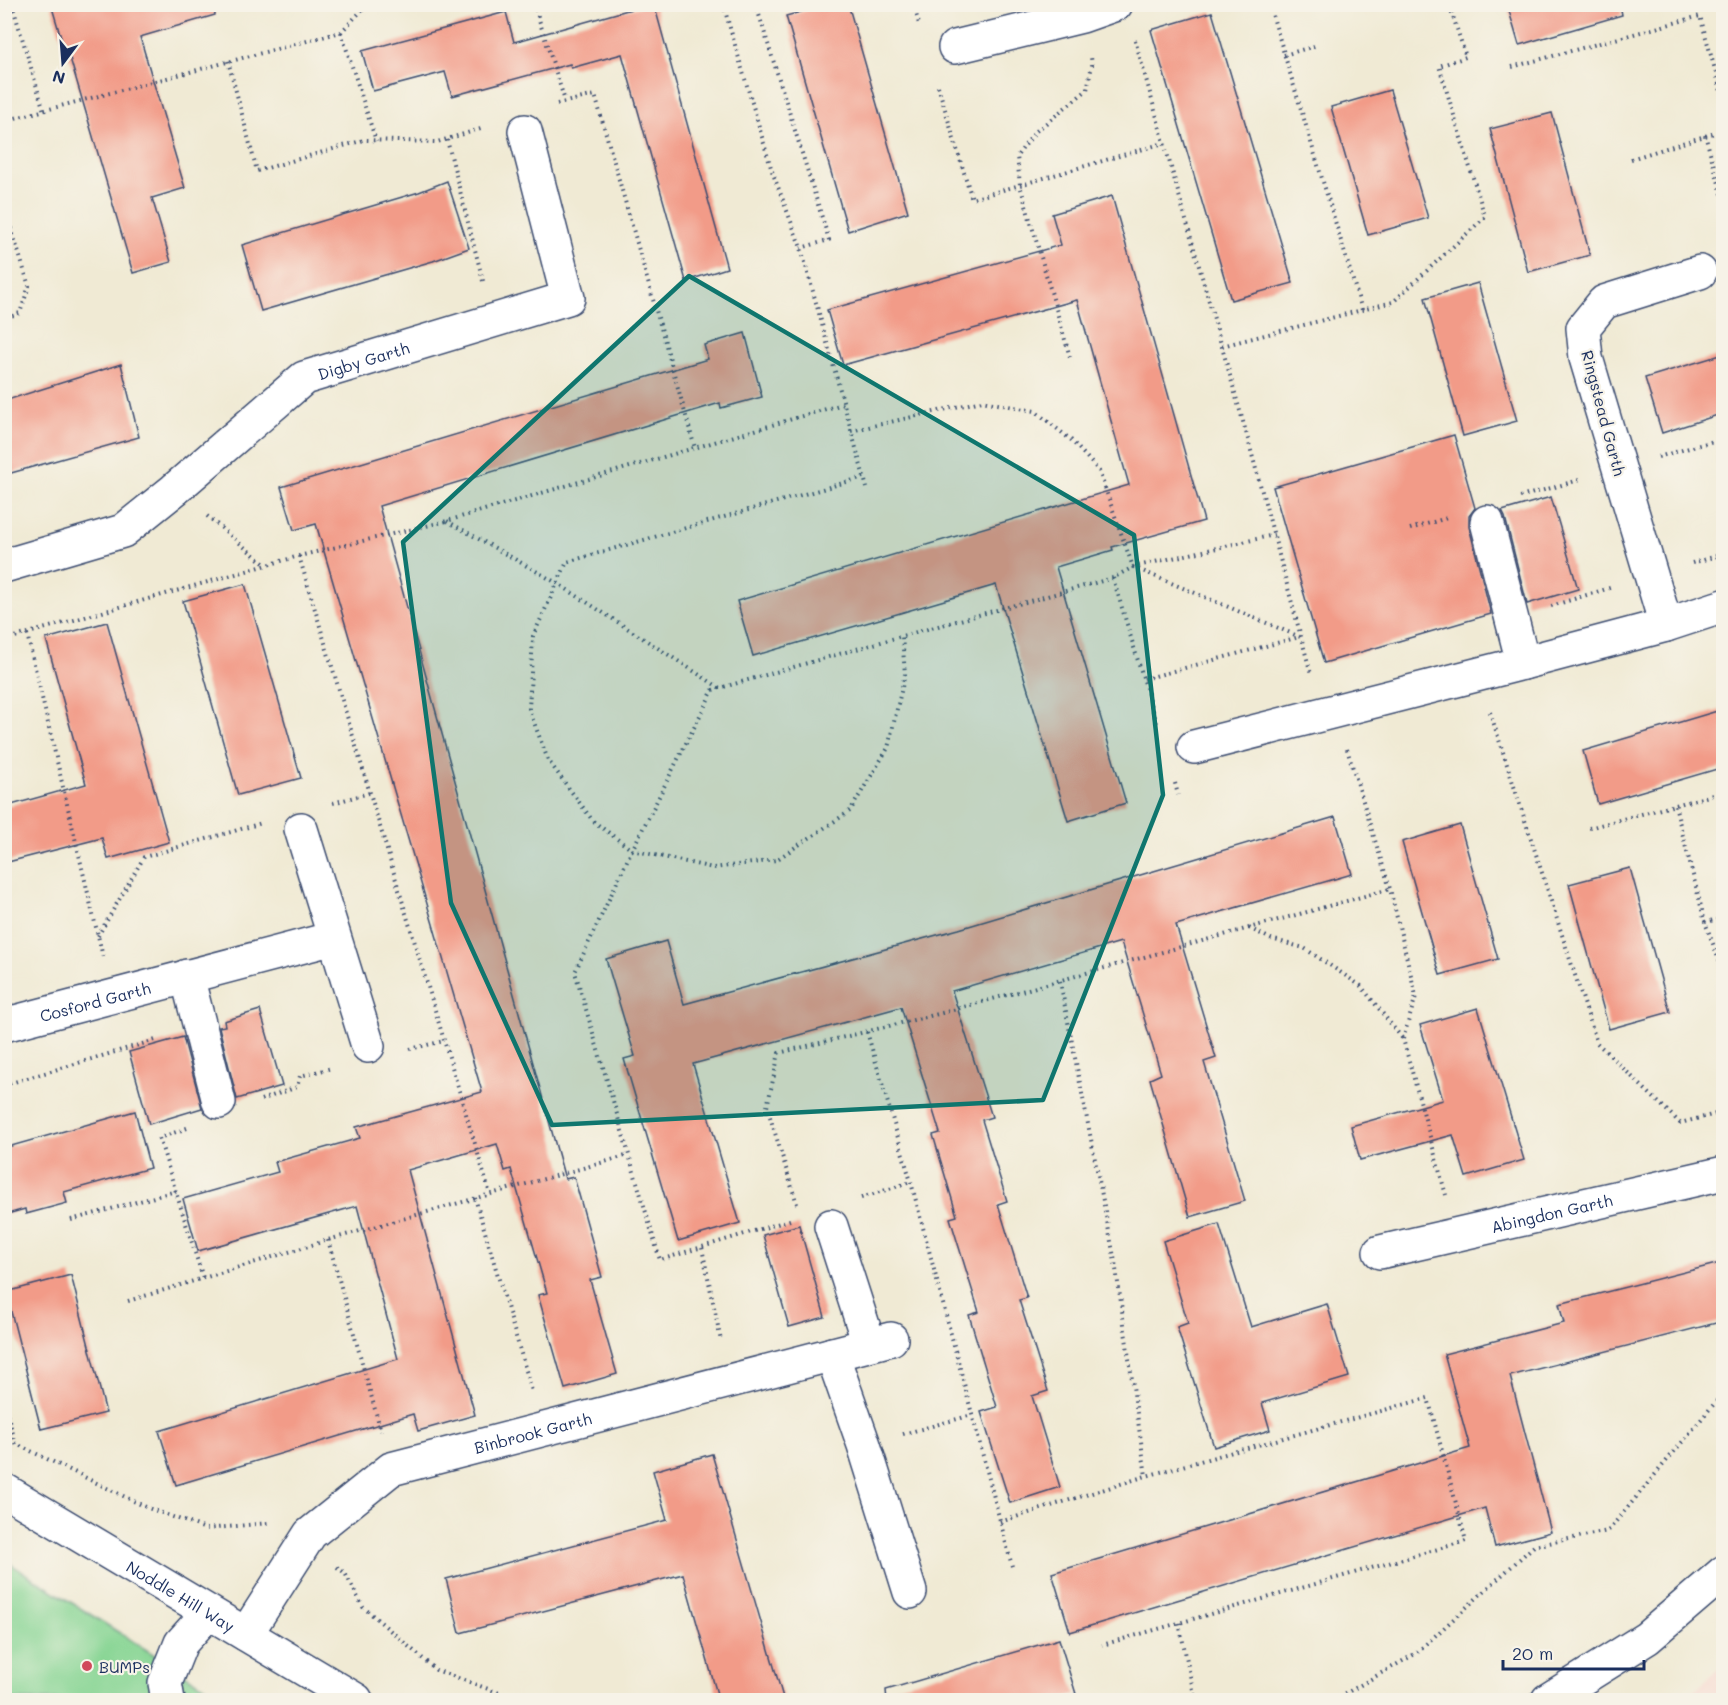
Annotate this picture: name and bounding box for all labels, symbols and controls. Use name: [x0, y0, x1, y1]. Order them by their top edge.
north arrow: [33, 33, 93, 93]
text: N: [50, 66, 67, 90]
street label: Digby Garth: [315, 336, 412, 384]
street label: Ringstead Garth: [1577, 348, 1631, 478]
street label: Cosford Garth: [37, 976, 153, 1026]
street label: Abingdon Garth: [1489, 1189, 1614, 1237]
street label: Binbrook Garth: [472, 1407, 594, 1457]
street label: Noddle Hill Way: [123, 1555, 239, 1636]
scale bar: [1503, 1633, 1644, 1671]
text: 20 m: [1512, 1641, 1553, 1665]
place label: BUMPs: [99, 1656, 150, 1677]
marker: BUMPs: [80, 1659, 94, 1673]

